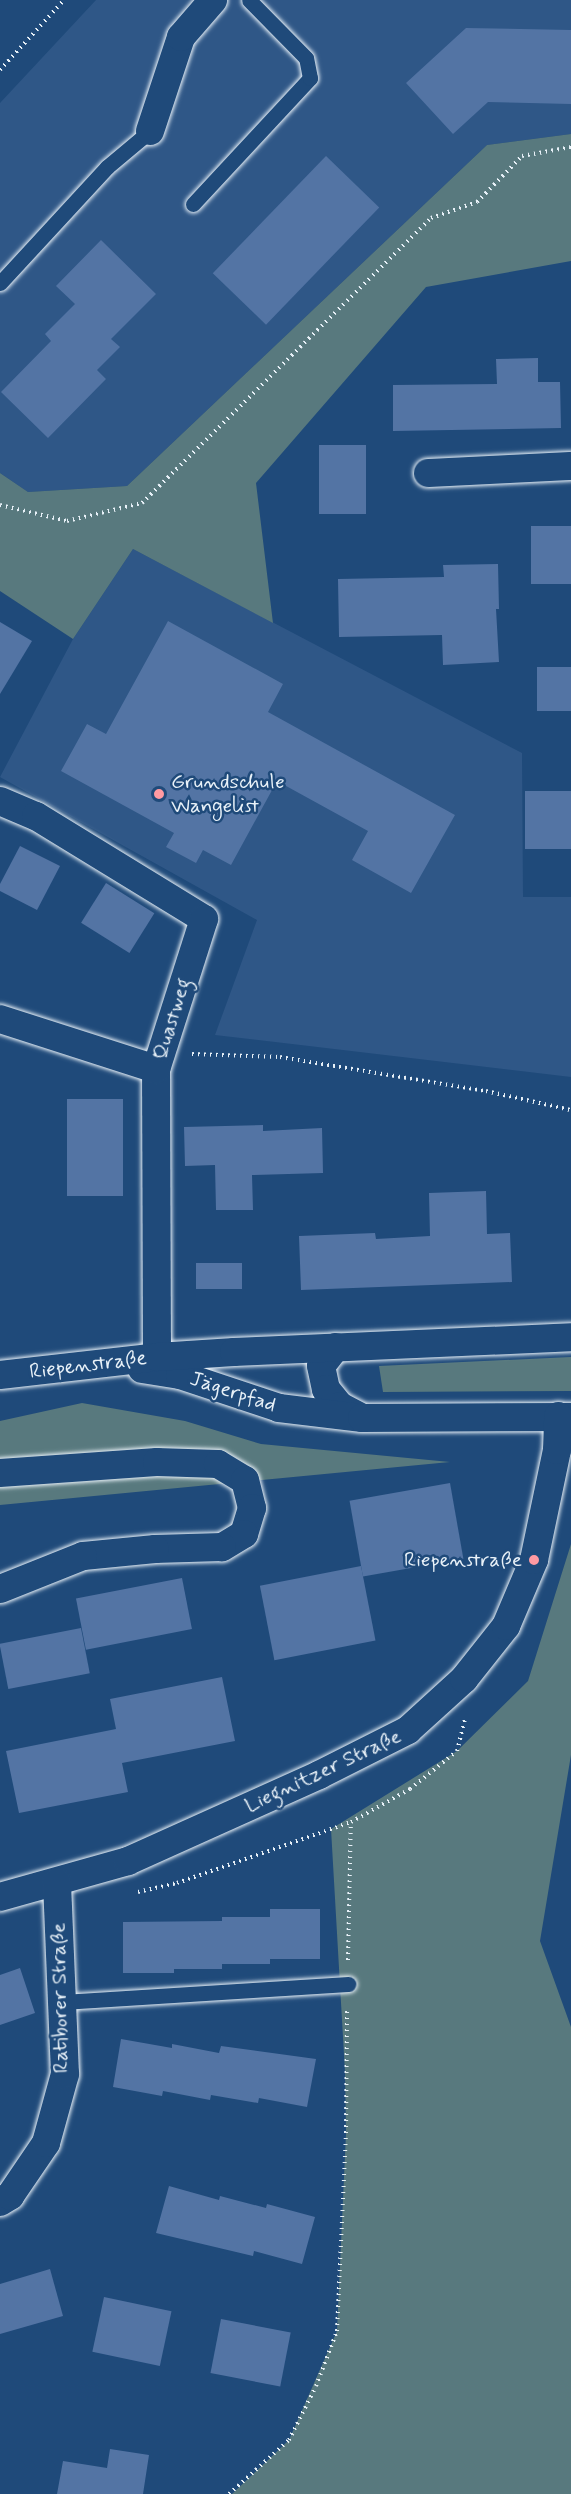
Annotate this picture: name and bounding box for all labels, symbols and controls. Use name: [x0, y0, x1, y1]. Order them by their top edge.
place label: Grundschule Wangelist: [171, 769, 285, 819]
marker: Grundschule Wangelist: [152, 787, 166, 801]
street label: Quastweg: [148, 975, 196, 1063]
street label: Riepenstraße: [28, 1345, 148, 1385]
street label: Jägerpfad: [187, 1366, 279, 1418]
place label: Riepenstraße: [404, 1547, 522, 1573]
marker: Riepenstraße: [527, 1553, 541, 1567]
street label: Liegnitzer Straße: [241, 1724, 405, 1818]
street label: Ratiborer Straße: [46, 1922, 74, 2074]

